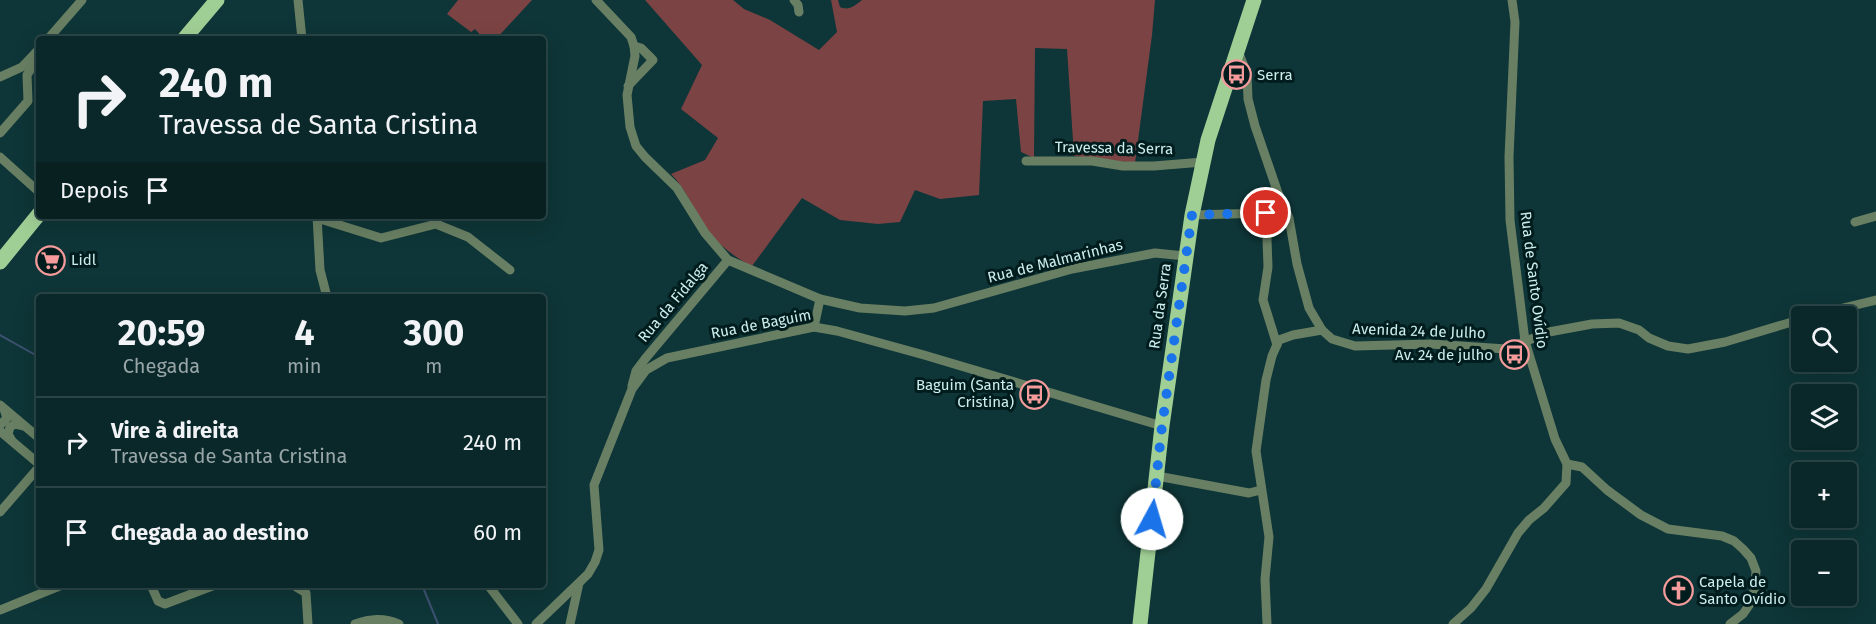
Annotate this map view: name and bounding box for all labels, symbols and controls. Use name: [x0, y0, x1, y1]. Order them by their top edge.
text: 240 m: [159, 58, 273, 108]
bus stop icon: Serra: [1220, 59, 1252, 91]
icon: right: [60, 60, 138, 138]
place label: Serra: [1257, 66, 1293, 84]
text: Travessa de Santa Cristina: [159, 109, 478, 141]
street label: Travessa da Serra: [1055, 138, 1173, 158]
icon: arrive: [141, 174, 174, 207]
text: Depois: [60, 177, 129, 204]
pin: [1240, 187, 1291, 238]
icon: arrive: [1249, 196, 1282, 229]
street label: Rua de Santo Ovídio: [1517, 210, 1551, 350]
street label: Rua de Malmarinhas: [985, 235, 1125, 287]
supermarket icon: Lidl: [34, 244, 66, 276]
place label: Lidl: [71, 251, 97, 269]
street label: Rua da Fidalga: [634, 258, 712, 346]
street label: Rua da Serra: [1145, 262, 1175, 350]
street label: Rua de Baguim: [709, 305, 813, 343]
map controls: [1791, 306, 1857, 606]
button: search: [1791, 306, 1857, 372]
text: 20:59: [118, 311, 205, 355]
text: 4: [294, 311, 315, 355]
text: 300: [403, 311, 464, 355]
street label: Avenida 24 de Julho: [1352, 320, 1486, 342]
bus stop icon: Av. 24 de julho: [1498, 339, 1530, 371]
place label: Av. 24 de julho: [1395, 346, 1493, 364]
text: Chegada: [123, 354, 200, 378]
text: min: [287, 354, 322, 378]
text: m: [425, 354, 442, 378]
place label: Baguim (Santa Cristina): [916, 376, 1014, 411]
bus stop icon: Baguim (Santa Cristina): [1019, 378, 1051, 410]
button: layers: [1791, 384, 1857, 450]
text: Vire à direita: [111, 417, 239, 444]
icon: right: [60, 426, 93, 459]
text: 240 m: [463, 429, 522, 456]
text: Travessa de Santa Cristina: [111, 444, 347, 468]
button: +: [1791, 462, 1857, 528]
position arrow: [1120, 487, 1184, 551]
icon: arrive: [60, 516, 93, 549]
text: Chegada ao destino: [111, 519, 309, 546]
text: 60 m: [473, 519, 522, 546]
button: −: [1791, 540, 1857, 606]
place label: Capela de Santo Ovídio: [1699, 573, 1786, 608]
church icon: Capela de Santo Ovídio: [1662, 575, 1694, 607]

